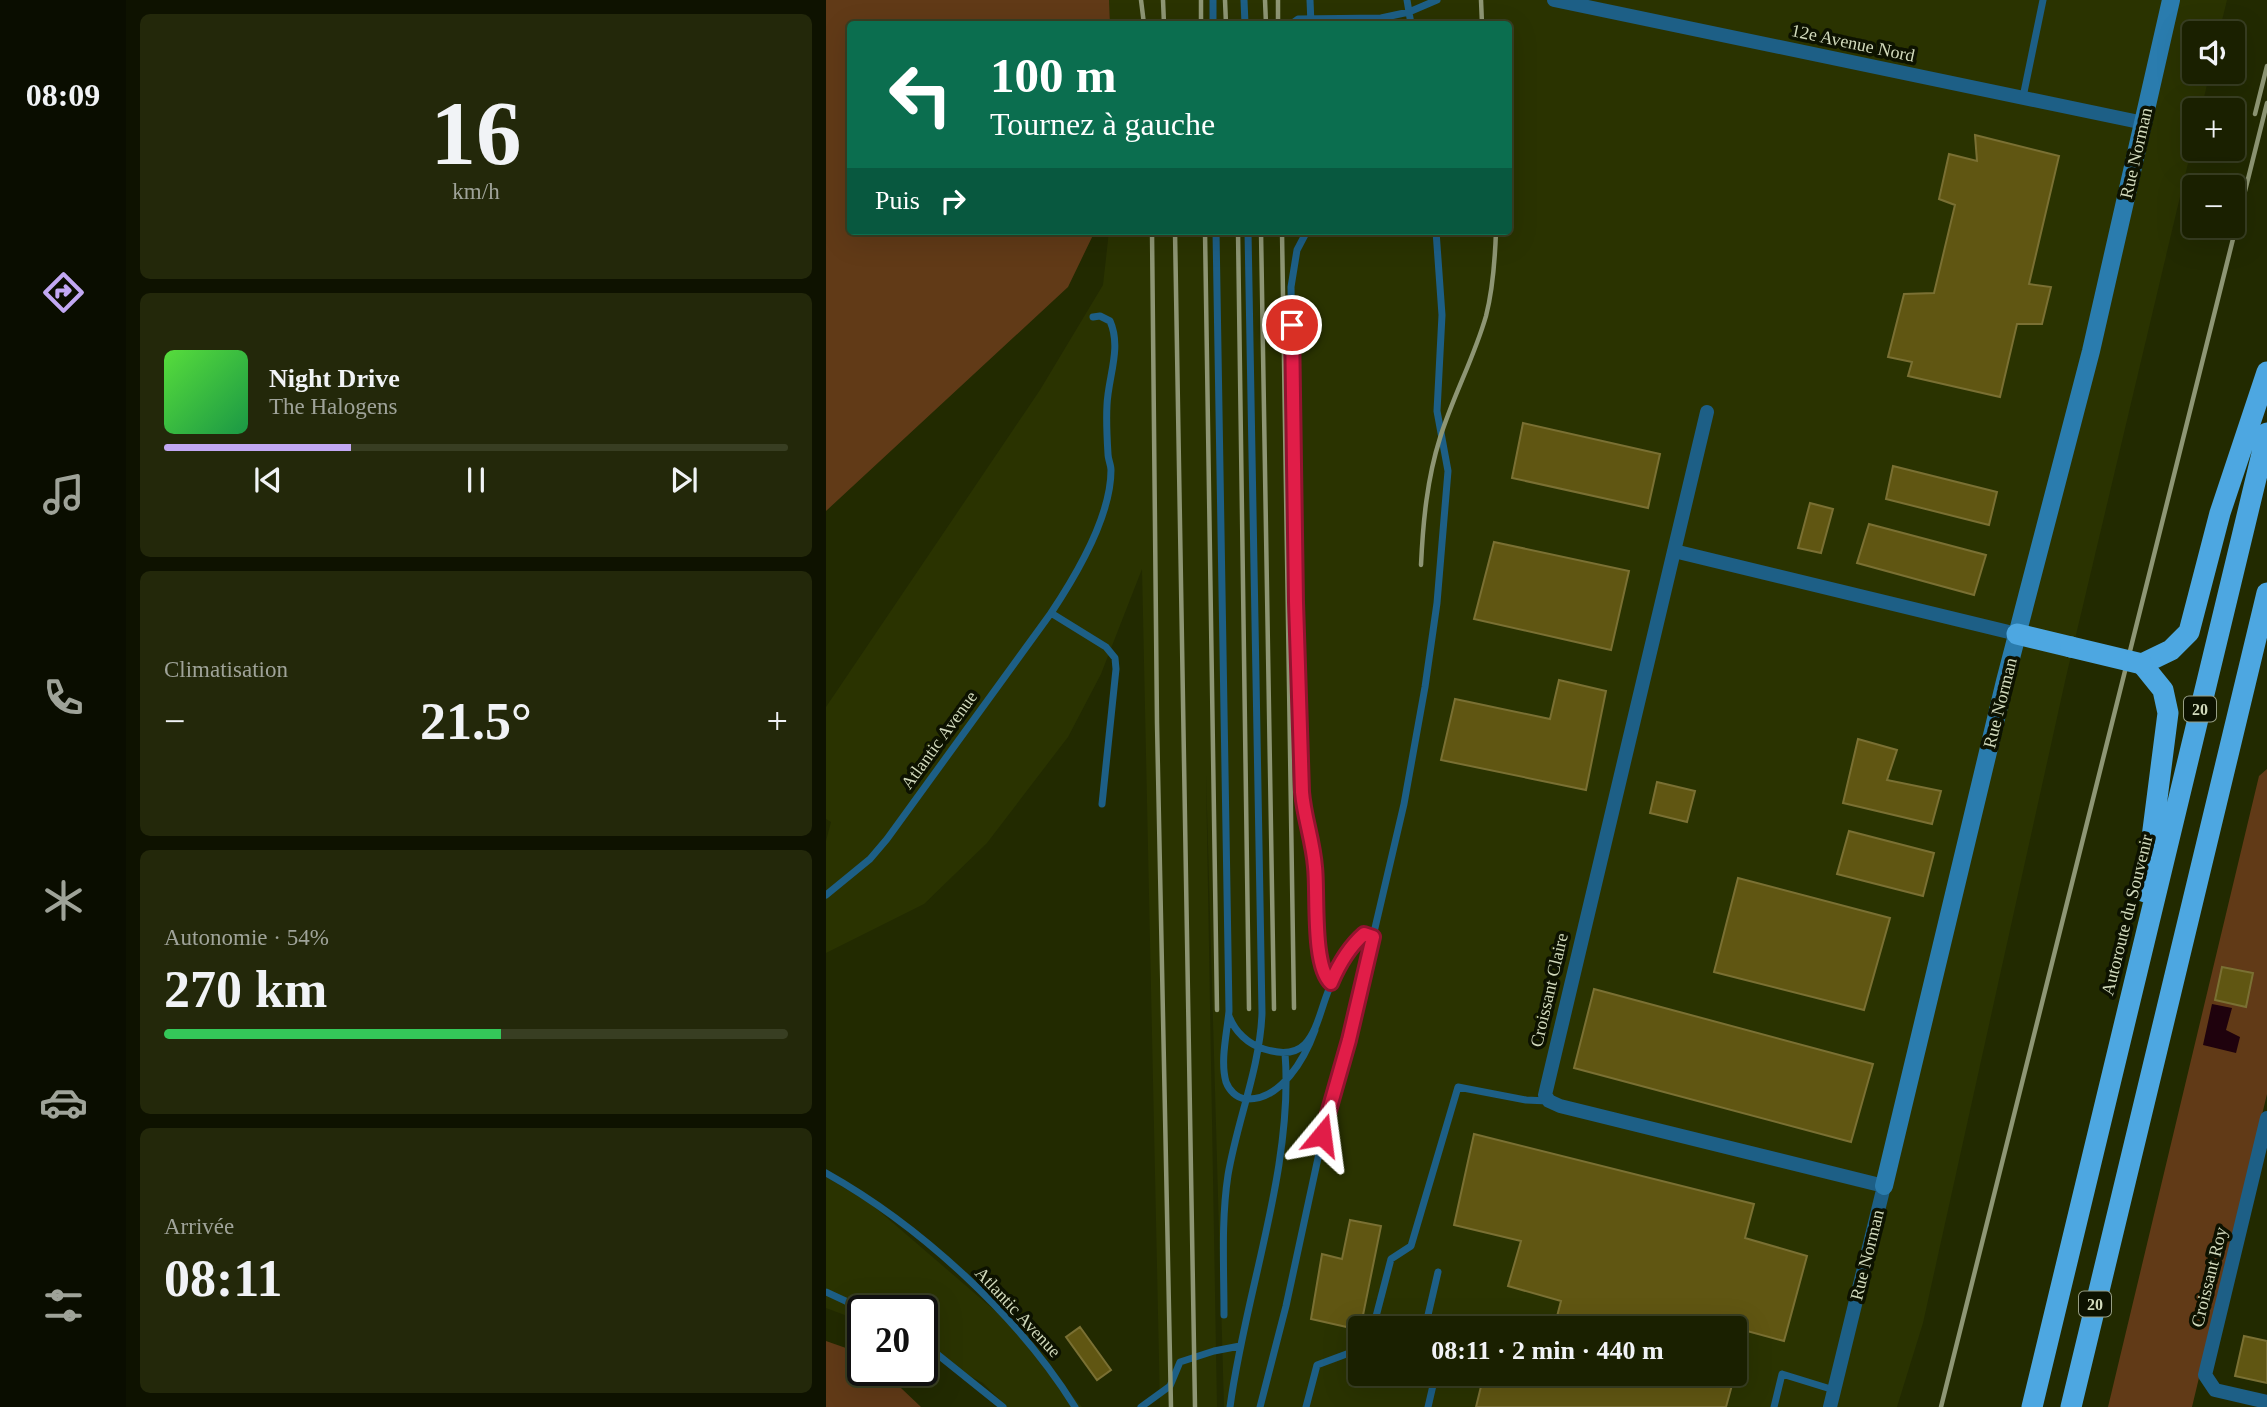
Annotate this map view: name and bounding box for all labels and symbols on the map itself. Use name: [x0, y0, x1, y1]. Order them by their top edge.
street label: 12e Avenue Nord: [1789, 20, 1917, 66]
street label: Rue Norman: [2116, 106, 2156, 200]
pin: [1262, 295, 1322, 355]
street label: Rue Norman: [1979, 656, 2021, 750]
street label: Atlantic Avenue: [897, 687, 981, 793]
road number: 20: [2184, 696, 2216, 722]
street label: Autoroute du Souvenir: [2097, 833, 2157, 997]
street label: Croissant Claire: [1526, 931, 1572, 1049]
position arrow: [1285, 1098, 1359, 1172]
street label: Rue Norman: [1846, 1208, 1888, 1302]
street label: Croissant Roy: [2187, 1225, 2231, 1329]
street label: Atlantic Avenue: [971, 1263, 1065, 1361]
road number: 20: [2079, 1292, 2111, 1316]
speed limit sign: 20: [847, 1295, 938, 1386]

